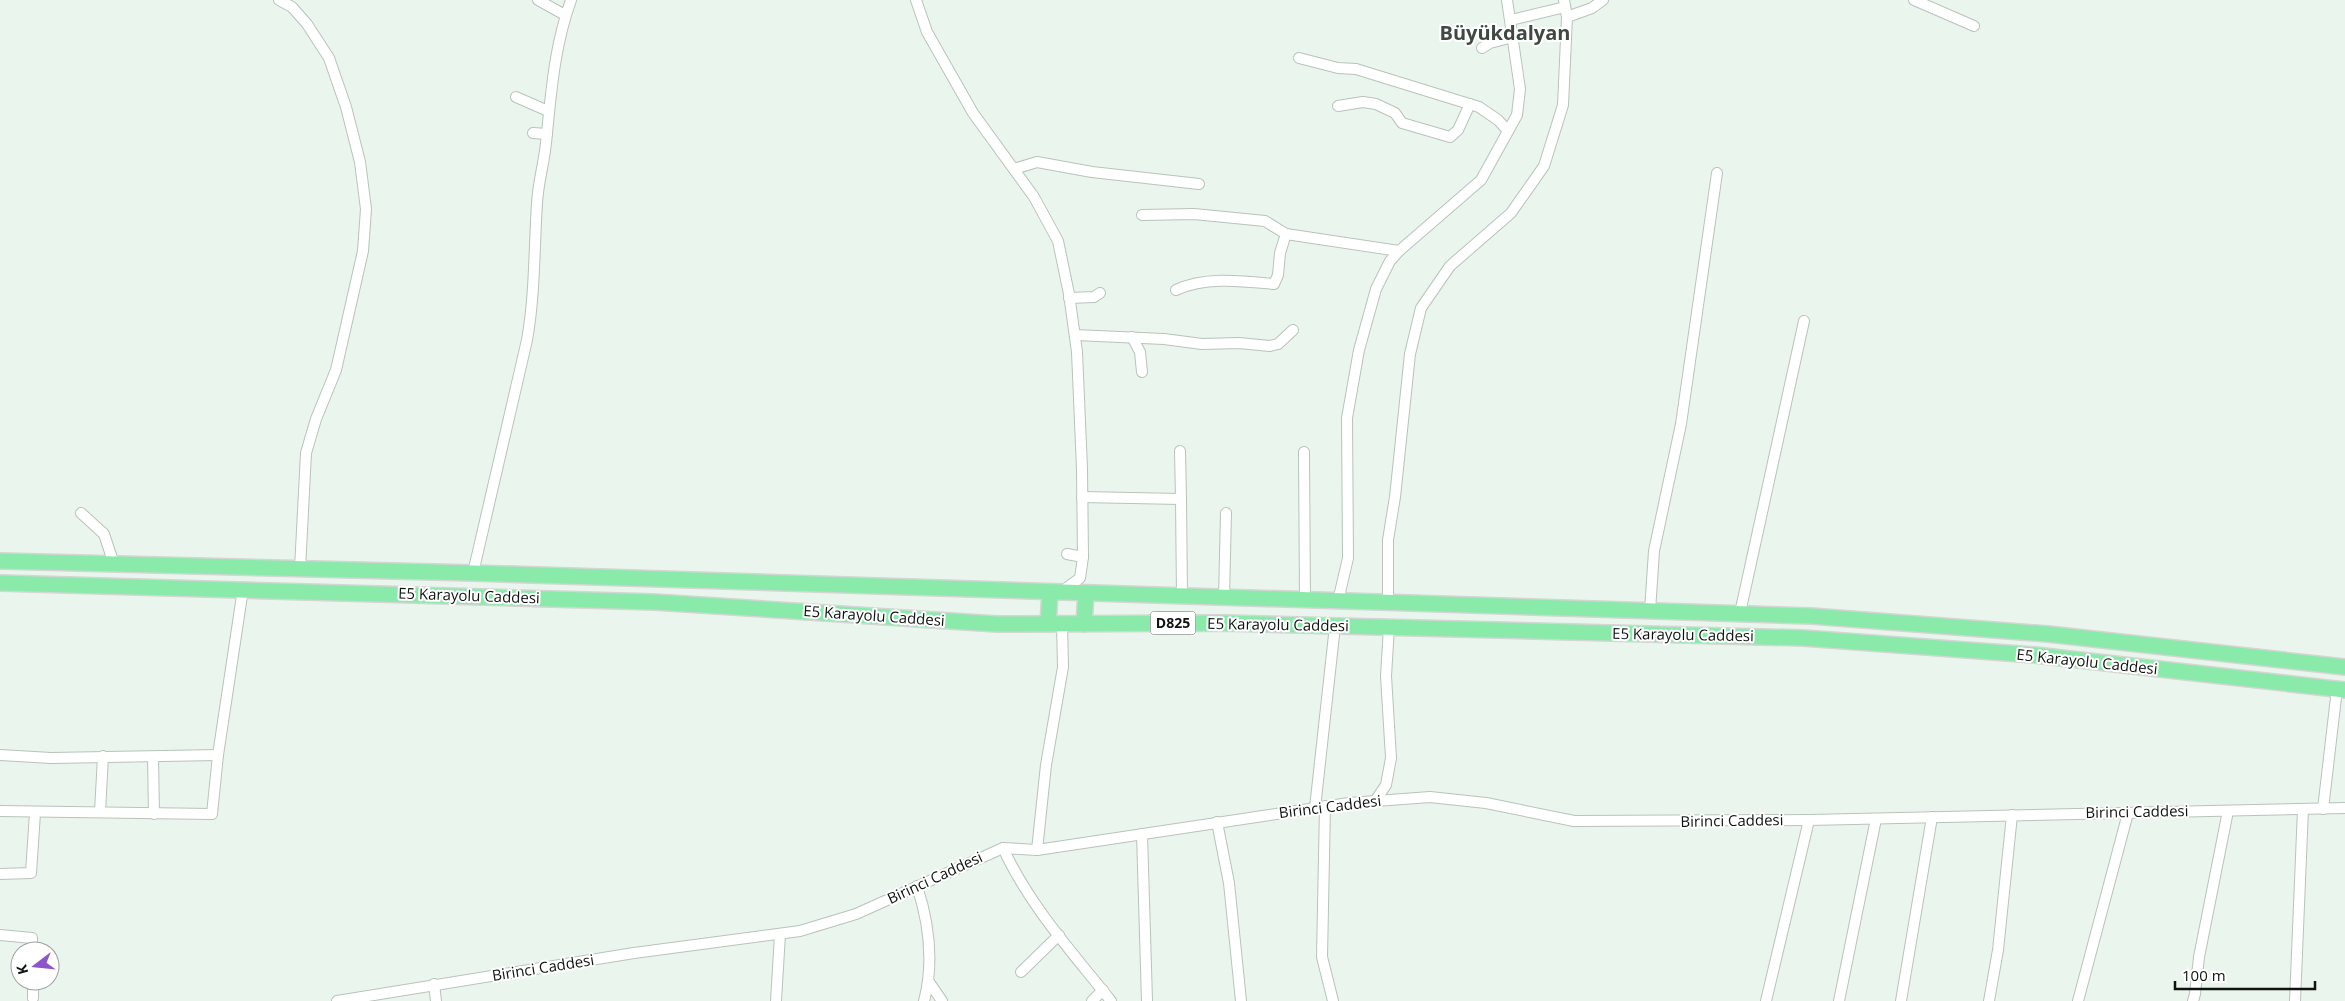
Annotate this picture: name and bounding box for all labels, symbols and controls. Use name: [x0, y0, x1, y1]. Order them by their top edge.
district label: Büyükdalyan: [1440, 19, 1570, 46]
street label: E5 Karayolu Caddesi: [398, 583, 540, 607]
street label: E5 Karayolu Caddesi: [803, 600, 945, 630]
road number: D825: [1150, 612, 1196, 634]
street label: E5 Karayolu Caddesi: [1207, 613, 1349, 635]
street label: E5 Karayolu Caddesi: [1612, 623, 1754, 645]
street label: E5 Karayolu Caddesi: [2016, 644, 2159, 678]
street label: Birinci Caddesi: [1278, 790, 1382, 822]
street label: Birinci Caddesi: [2085, 800, 2189, 822]
street label: Birinci Caddesi: [1680, 809, 1784, 831]
street label: Birinci Caddesi: [884, 846, 985, 908]
north arrow: [10, 941, 60, 991]
street label: Birinci Caddesi: [490, 949, 595, 985]
scale bar: [2175, 958, 2315, 990]
text: K: [11, 962, 32, 977]
text: 100 m: [2182, 965, 2226, 985]

